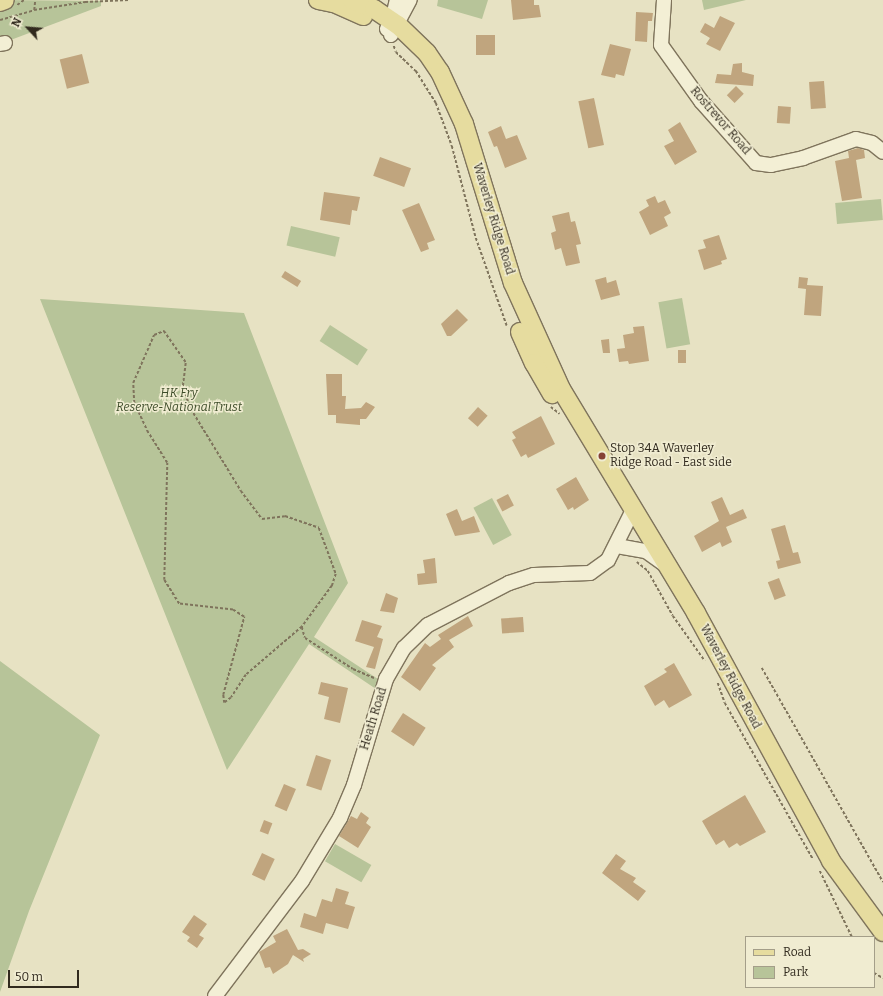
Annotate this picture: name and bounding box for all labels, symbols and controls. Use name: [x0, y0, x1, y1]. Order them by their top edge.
north arrow: [8, 8, 48, 48]
text: N: [9, 16, 24, 29]
street label: Rostrevor Road: [687, 84, 753, 158]
street label: Waverley Ridge Road: [469, 161, 517, 277]
park label: HK Fry Reserve-National Trust: [116, 387, 242, 415]
place label: Stop 34A Waverley Ridge Road - East side: [610, 442, 732, 470]
marker: Stop 34A Waverley Ridge Road - East side: [597, 451, 607, 461]
street label: Waverley Ridge Road: [696, 622, 764, 732]
street label: Heath Road: [358, 686, 390, 752]
legend: [745, 936, 875, 988]
text: Road: [783, 945, 811, 959]
scale bar: [10, 962, 81, 988]
text: Park: [783, 965, 808, 979]
text: 50 m: [15, 970, 43, 984]

